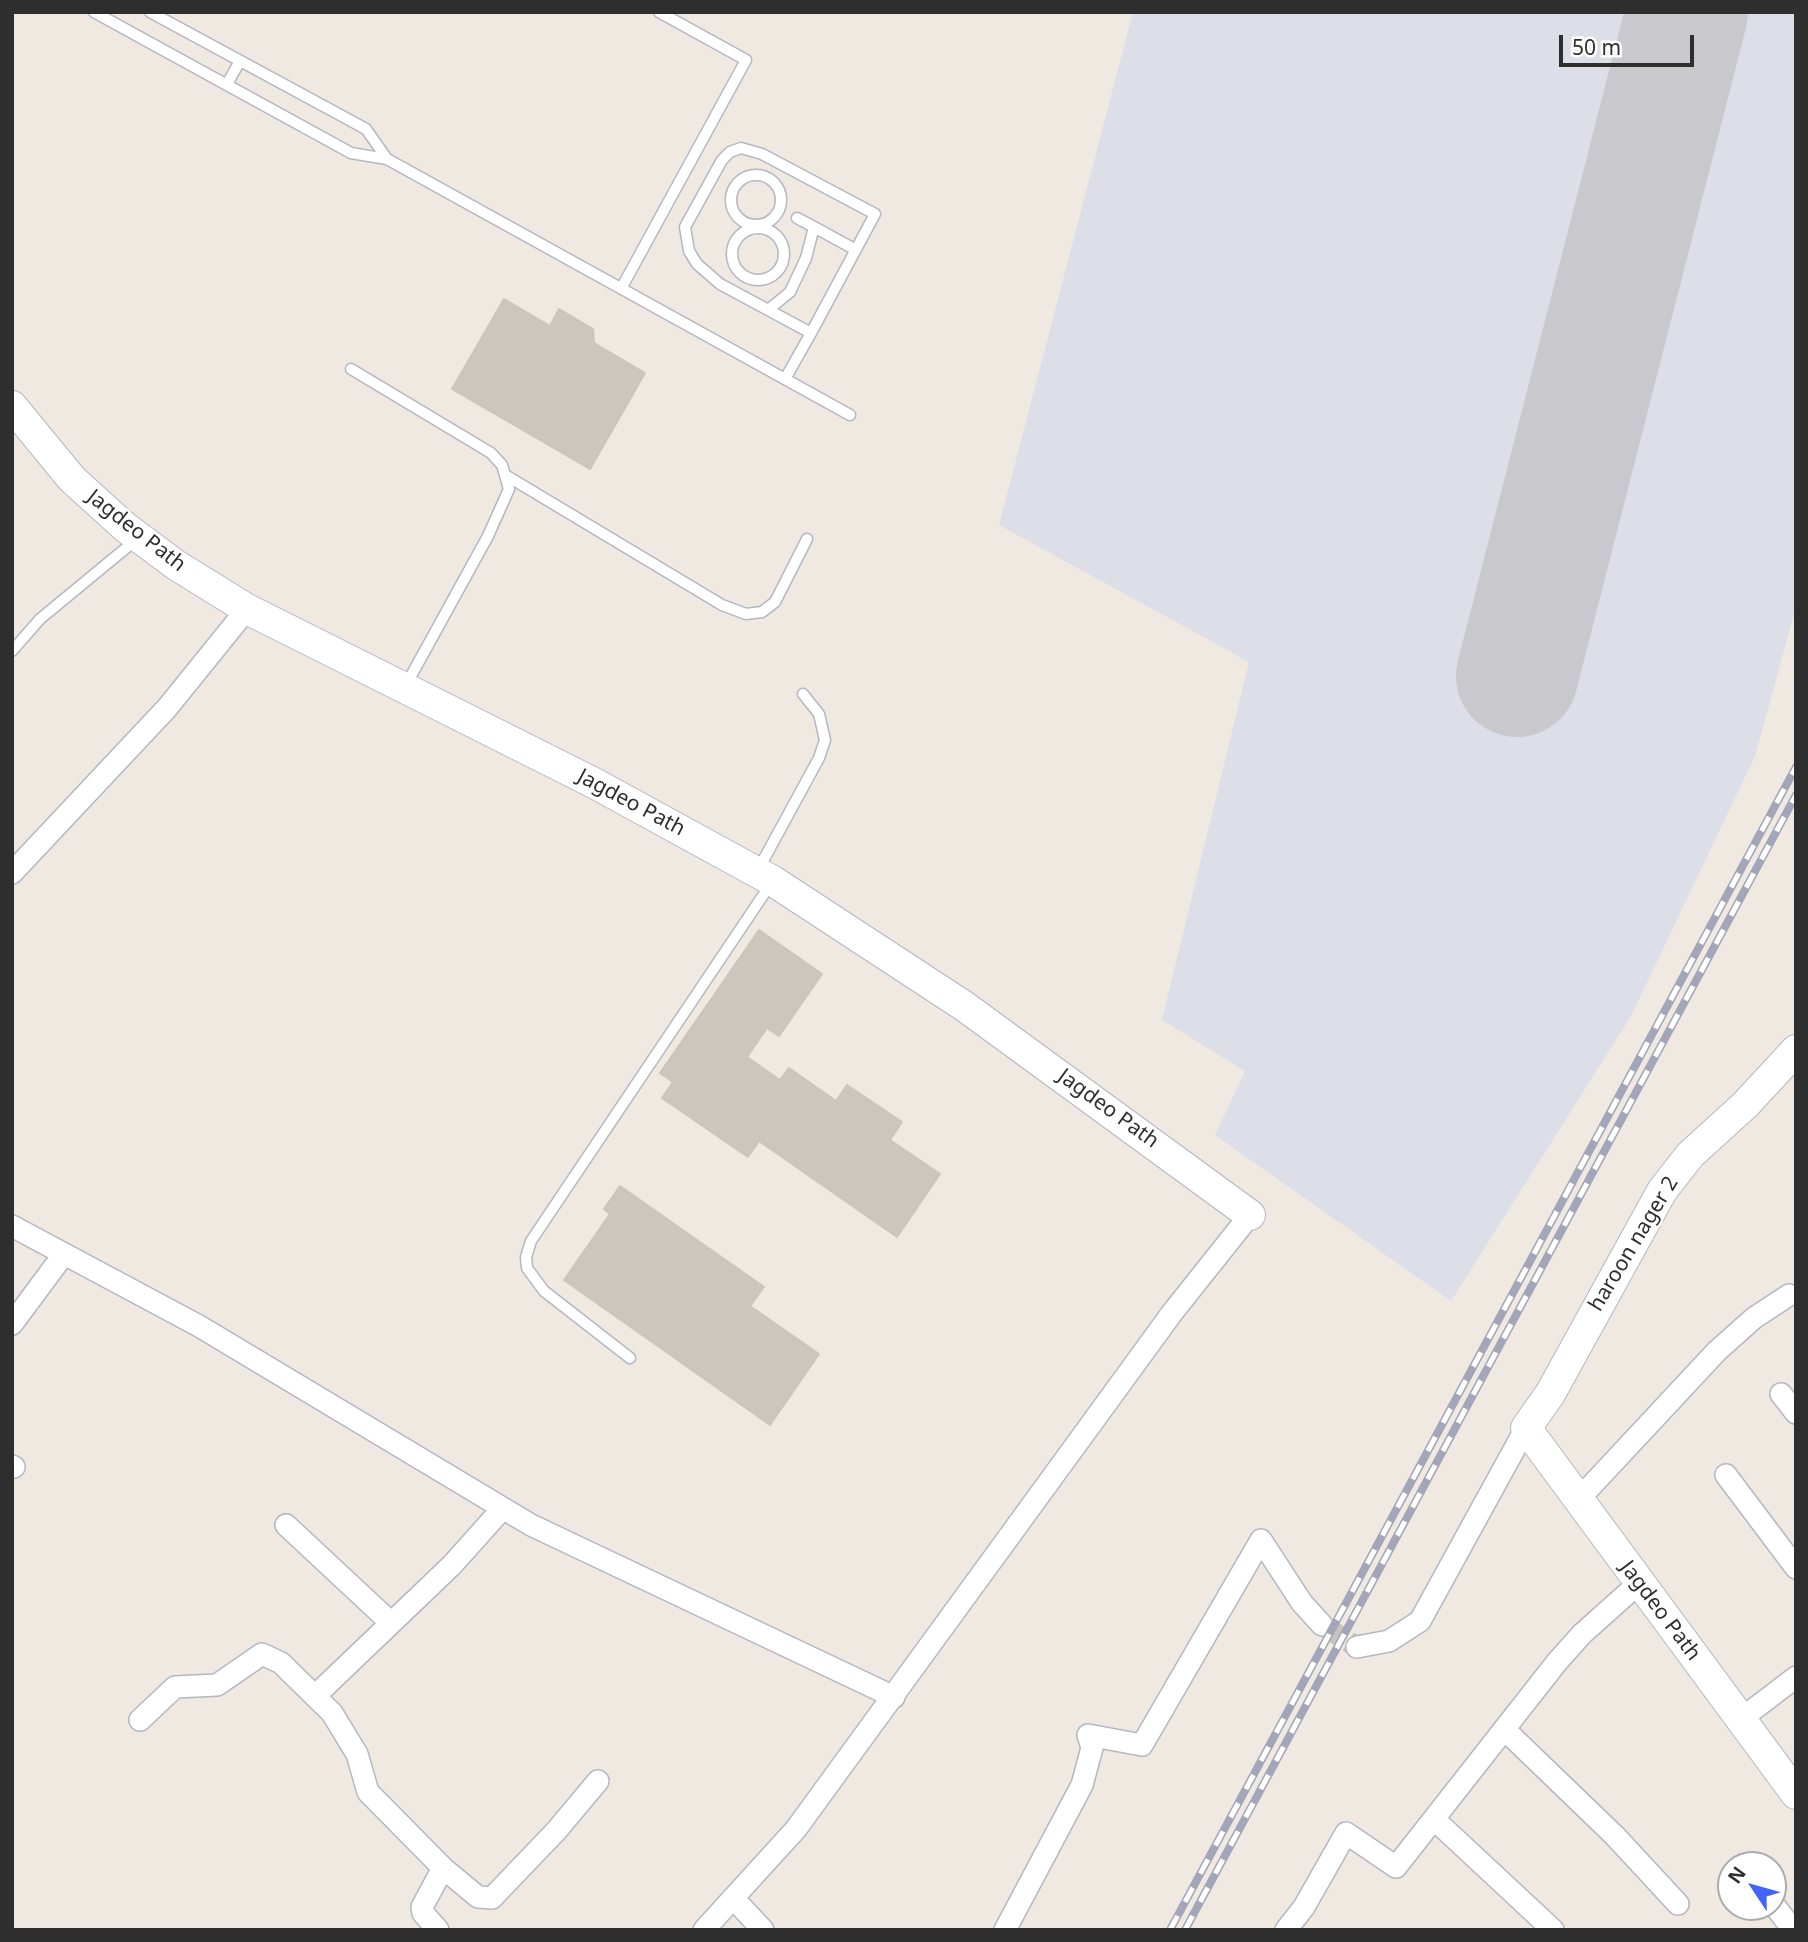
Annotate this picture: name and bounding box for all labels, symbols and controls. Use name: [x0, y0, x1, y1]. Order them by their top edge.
scale bar: [1563, 21, 1698, 65]
text: 50 m: [1572, 33, 1621, 61]
street label: Jagdeo Path: [82, 485, 190, 577]
street label: Jagdeo Path: [573, 764, 689, 842]
street label: Jagdeo Path: [1053, 1064, 1163, 1154]
street label: haroon nager 2: [1584, 1172, 1684, 1316]
street label: Jagdeo Path: [1614, 1556, 1706, 1666]
north arrow: [1717, 1851, 1787, 1921]
text: N: [1722, 1861, 1752, 1889]

